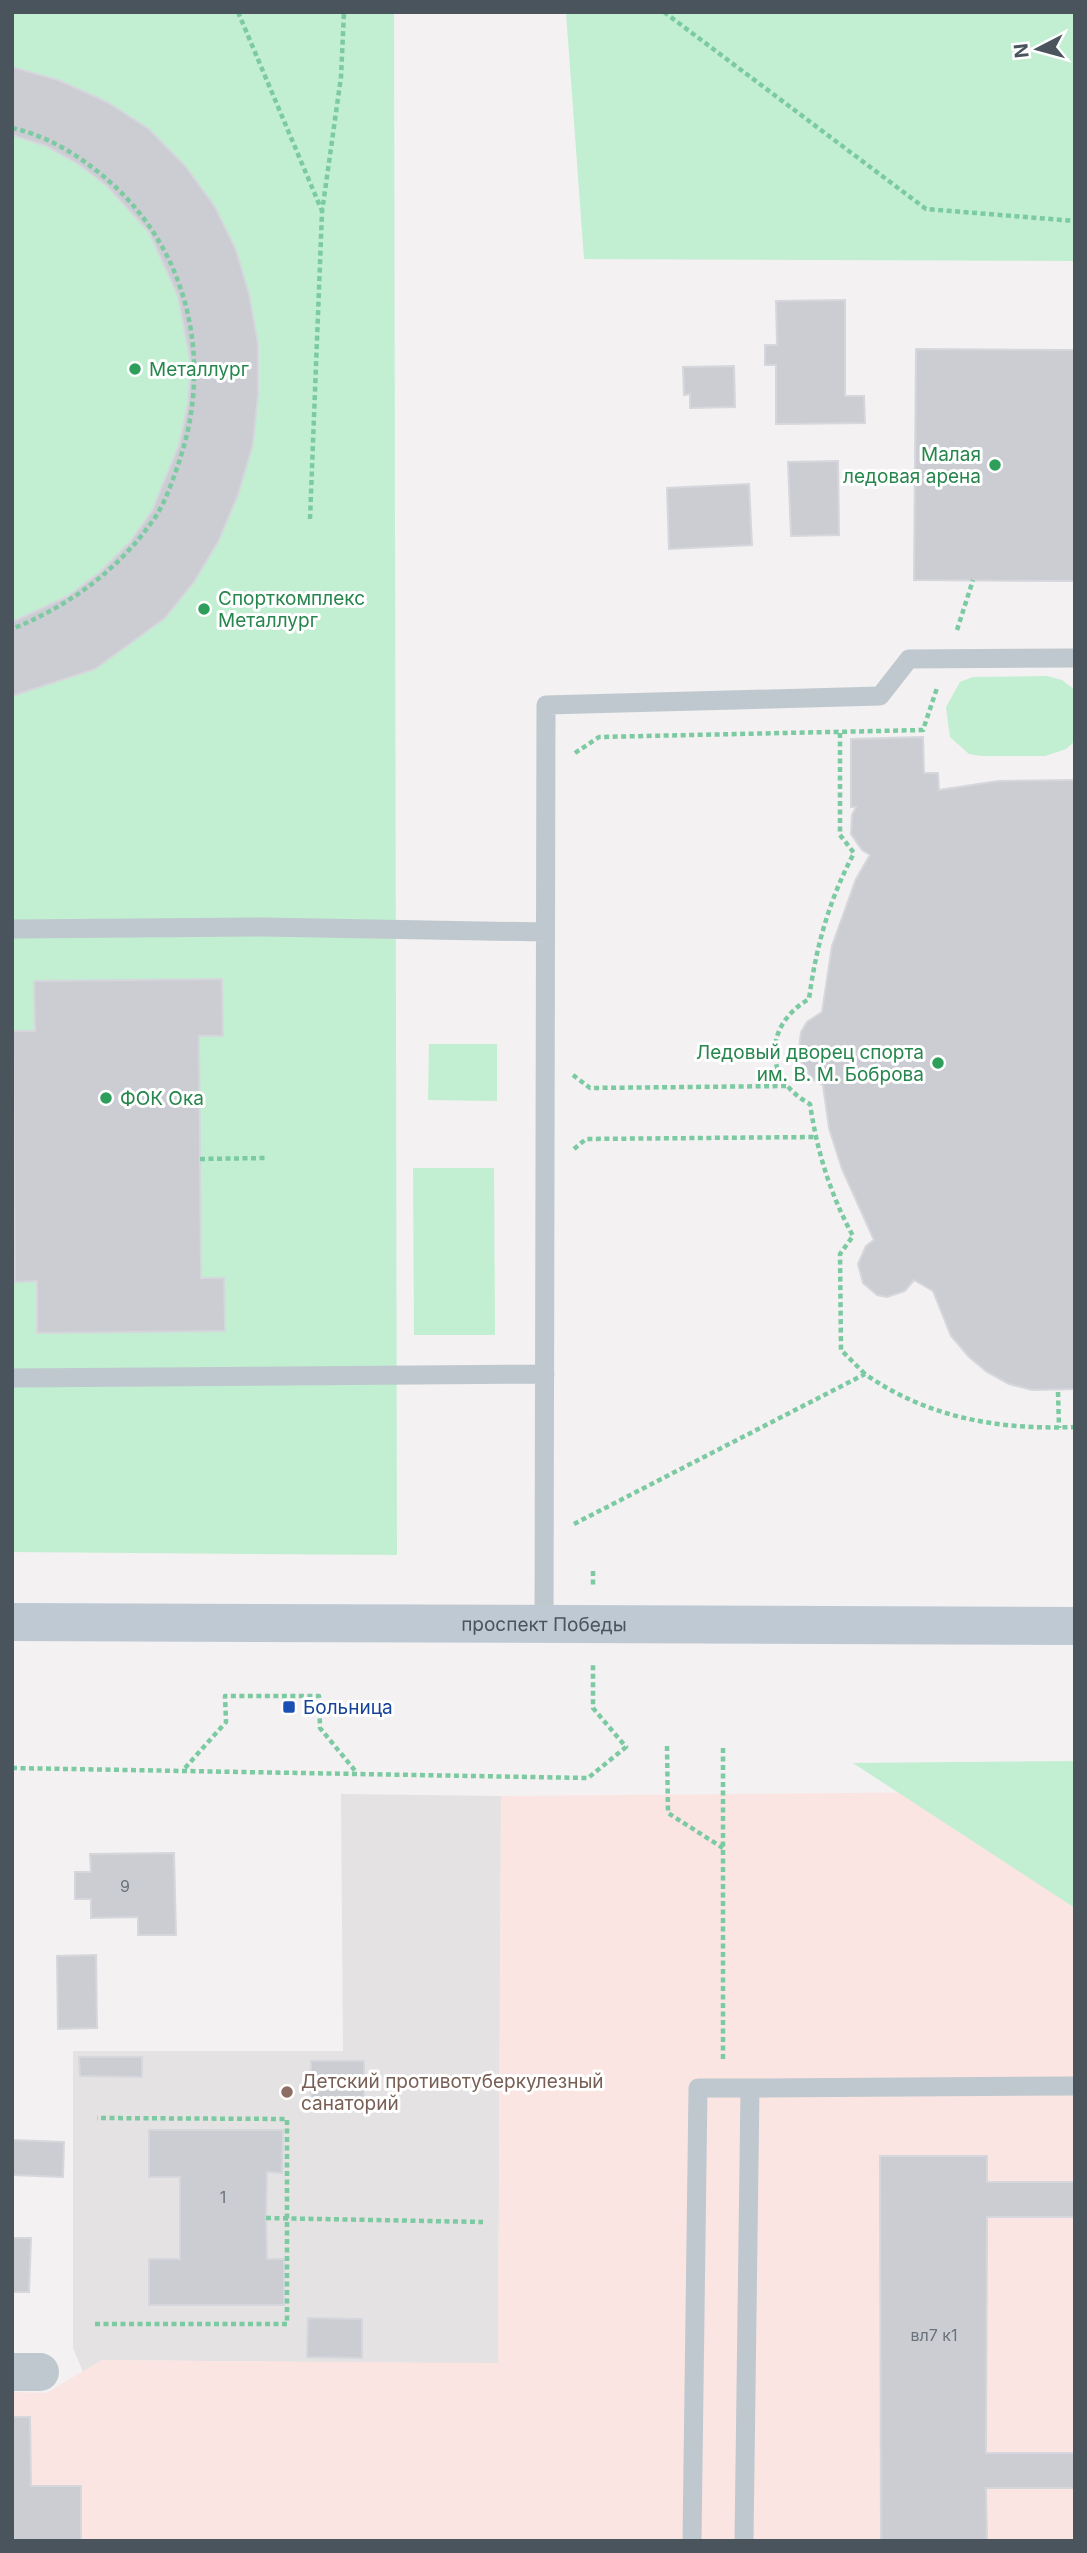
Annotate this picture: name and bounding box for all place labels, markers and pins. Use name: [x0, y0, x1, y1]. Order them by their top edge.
place label: Металлург: [149, 358, 249, 381]
marker: Металлург: [127, 361, 143, 377]
place label: Малая ледовая арена: [843, 443, 981, 488]
marker: Малая ледовая арена: [987, 457, 1003, 473]
place label: Спорткомплекс Металлург: [218, 587, 365, 632]
marker: Спорткомплекс Металлург: [196, 601, 212, 617]
place label: Ледовый дворец спорта им. В. М. Боброва: [696, 1041, 924, 1086]
marker: Ледовый дворец спорта им. В. М. Боброва: [930, 1055, 946, 1071]
place label: ФОК Ока: [120, 1087, 204, 1110]
marker: ФОК Ока: [98, 1090, 114, 1106]
place label: Больница: [303, 1696, 393, 1719]
marker: Больница: [281, 1699, 297, 1715]
place label: Детский противотуберкулезный санаторий: [301, 2070, 604, 2115]
marker: Детский противотуберкулезный санаторий: [279, 2084, 295, 2100]

